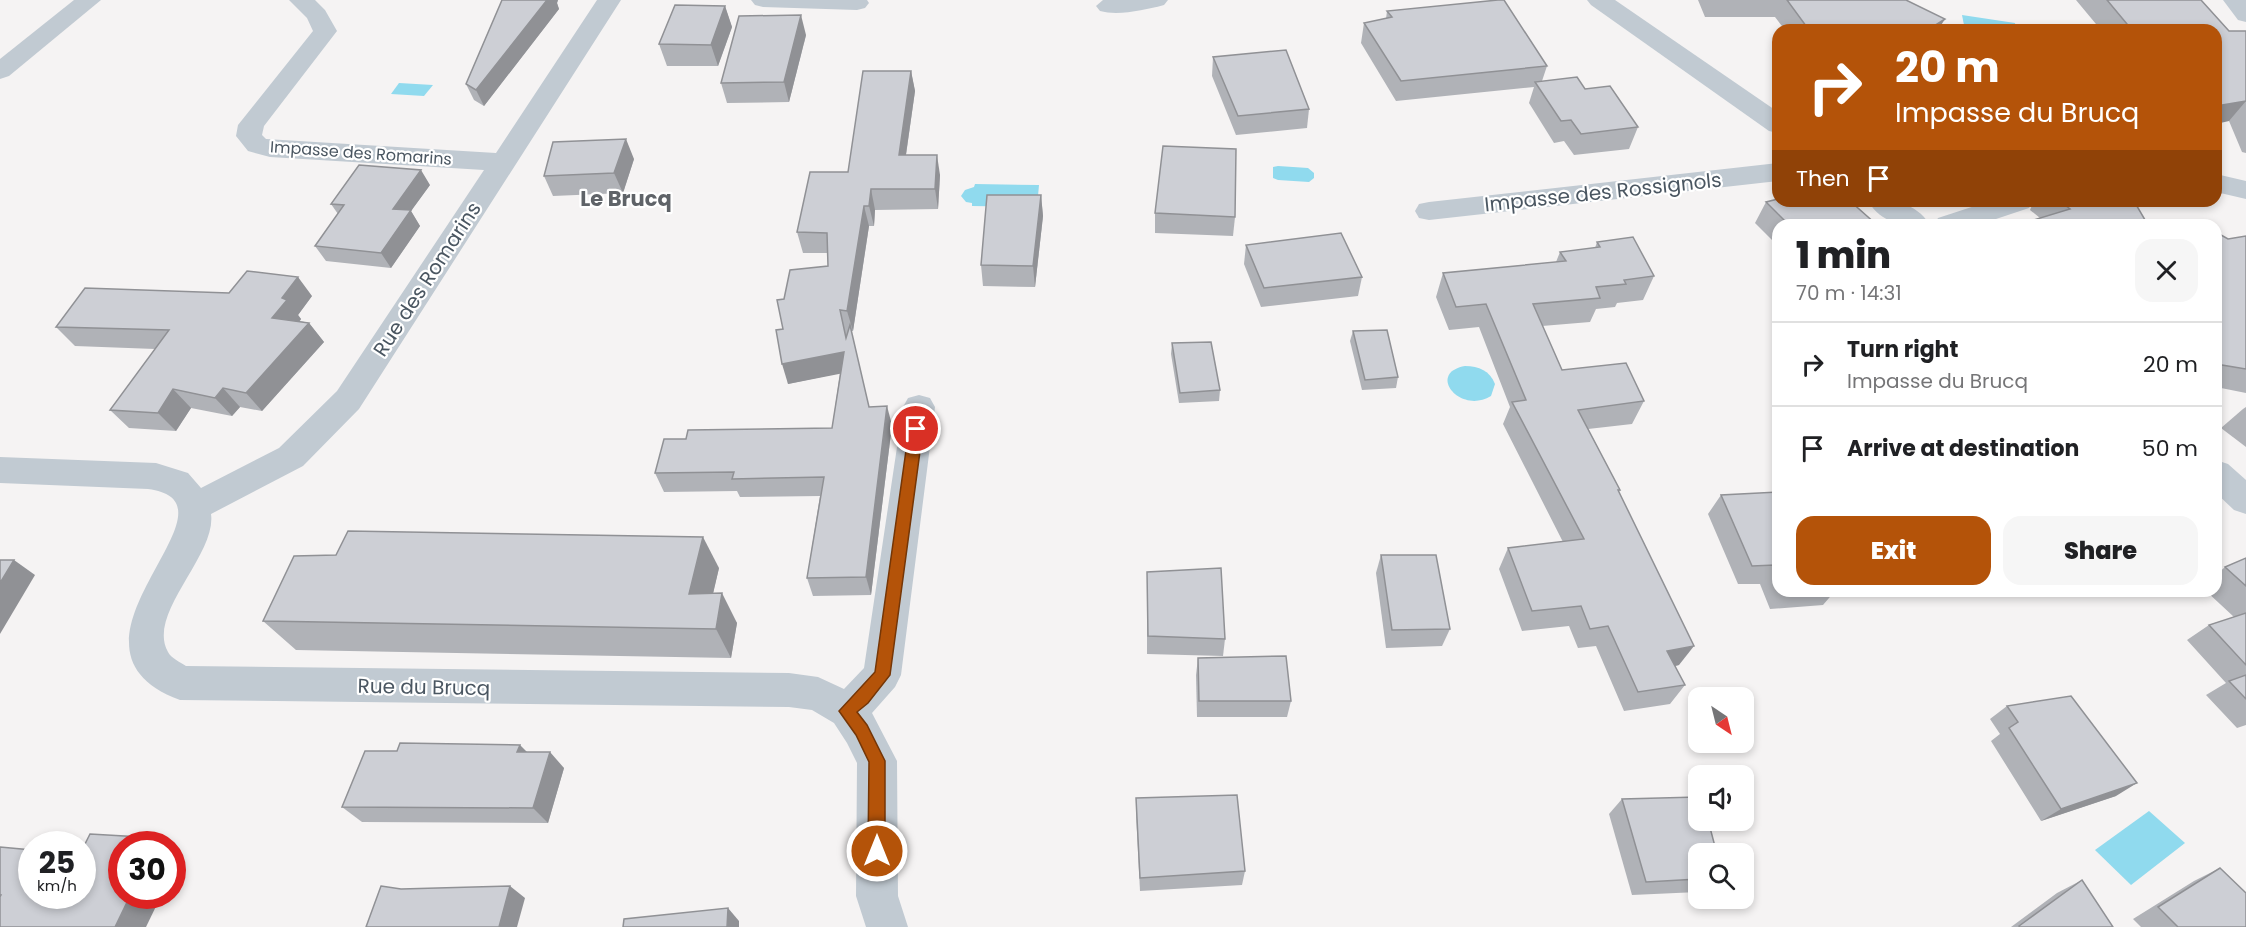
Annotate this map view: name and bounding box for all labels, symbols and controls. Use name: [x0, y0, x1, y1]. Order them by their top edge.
text: 20 m: [1895, 38, 2000, 97]
icon: right: [1796, 48, 1874, 126]
text: Impasse du Brucq: [1895, 94, 2139, 131]
street label: Impasse des Romarins: [269, 135, 453, 171]
icon: arrive: [1862, 162, 1895, 195]
text: Then: [1796, 163, 1850, 194]
street label: Impasse des Rossignols: [1483, 166, 1723, 218]
district label: Le Brucq: [580, 184, 672, 213]
street label: Rue des Romarins: [366, 196, 488, 362]
text: 1 min: [1796, 230, 1891, 281]
button: close: [2135, 239, 2198, 302]
text: 70 m · 14:31: [1796, 279, 1902, 307]
text: Turn right: [1847, 334, 1958, 365]
icon: right: [1796, 348, 1829, 381]
text: 20 m: [2143, 349, 2198, 380]
text: Impasse du Brucq: [1847, 367, 2028, 395]
pin: [890, 403, 941, 454]
icon: arrive: [899, 412, 932, 445]
icon: arrive: [1796, 432, 1829, 465]
text: Arrive at destination: [1847, 433, 2079, 464]
text: 50 m: [2142, 433, 2198, 464]
button: Exit: [1796, 516, 1991, 585]
button: Share: [2003, 516, 2198, 585]
street label: Rue du Brucq: [357, 672, 491, 702]
north arrow: [1688, 687, 1754, 753]
map controls: [1688, 687, 1754, 909]
button: sound: [1688, 765, 1754, 831]
position arrow: [845, 819, 909, 883]
speed limit sign: 30: [108, 831, 186, 909]
text: 25: [39, 841, 75, 884]
button: search: [1688, 843, 1754, 909]
text: km/h: [37, 875, 77, 896]

